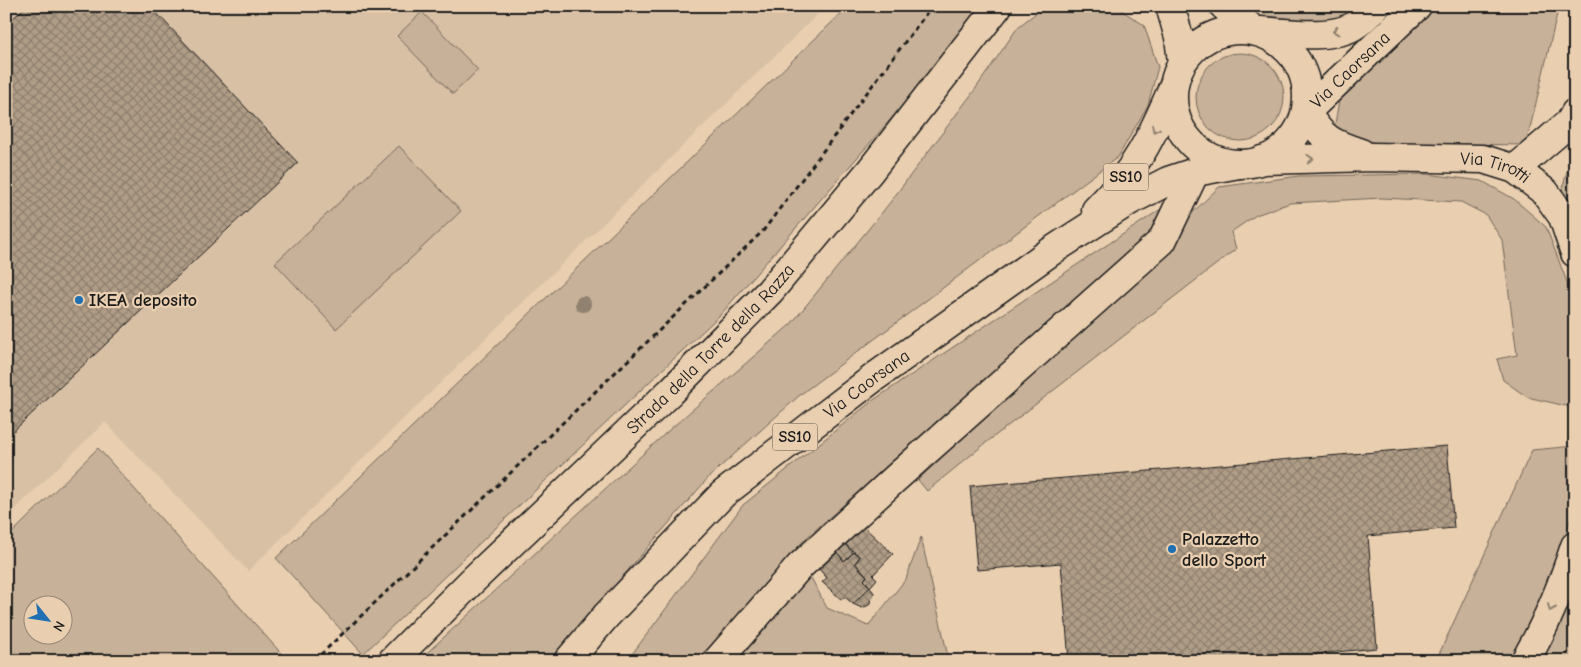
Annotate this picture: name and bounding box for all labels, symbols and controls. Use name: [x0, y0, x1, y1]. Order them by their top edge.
one-way arrow: [1331, 25, 1340, 36]
street label: Via Caorsana: [1306, 27, 1394, 113]
one-way arrow: [1150, 124, 1161, 133]
street label: Via Tirotti: [1460, 148, 1535, 188]
one-way arrow: [1307, 154, 1315, 164]
road number: SS10: [1104, 163, 1148, 190]
street label: Strada della Torre della Razza: [622, 260, 799, 438]
place label: IKEA deposito: [89, 290, 197, 311]
marker: IKEA deposito: [73, 294, 85, 306]
street label: Via Caorsana: [820, 345, 914, 423]
road number: SS10: [772, 424, 818, 451]
place label: Palazzetto dello Sport: [1182, 529, 1267, 571]
marker: Palazzetto dello Sport: [1166, 543, 1178, 555]
north arrow: [22, 594, 72, 644]
one-way arrow: [1546, 603, 1557, 612]
text: N: [49, 618, 68, 634]

